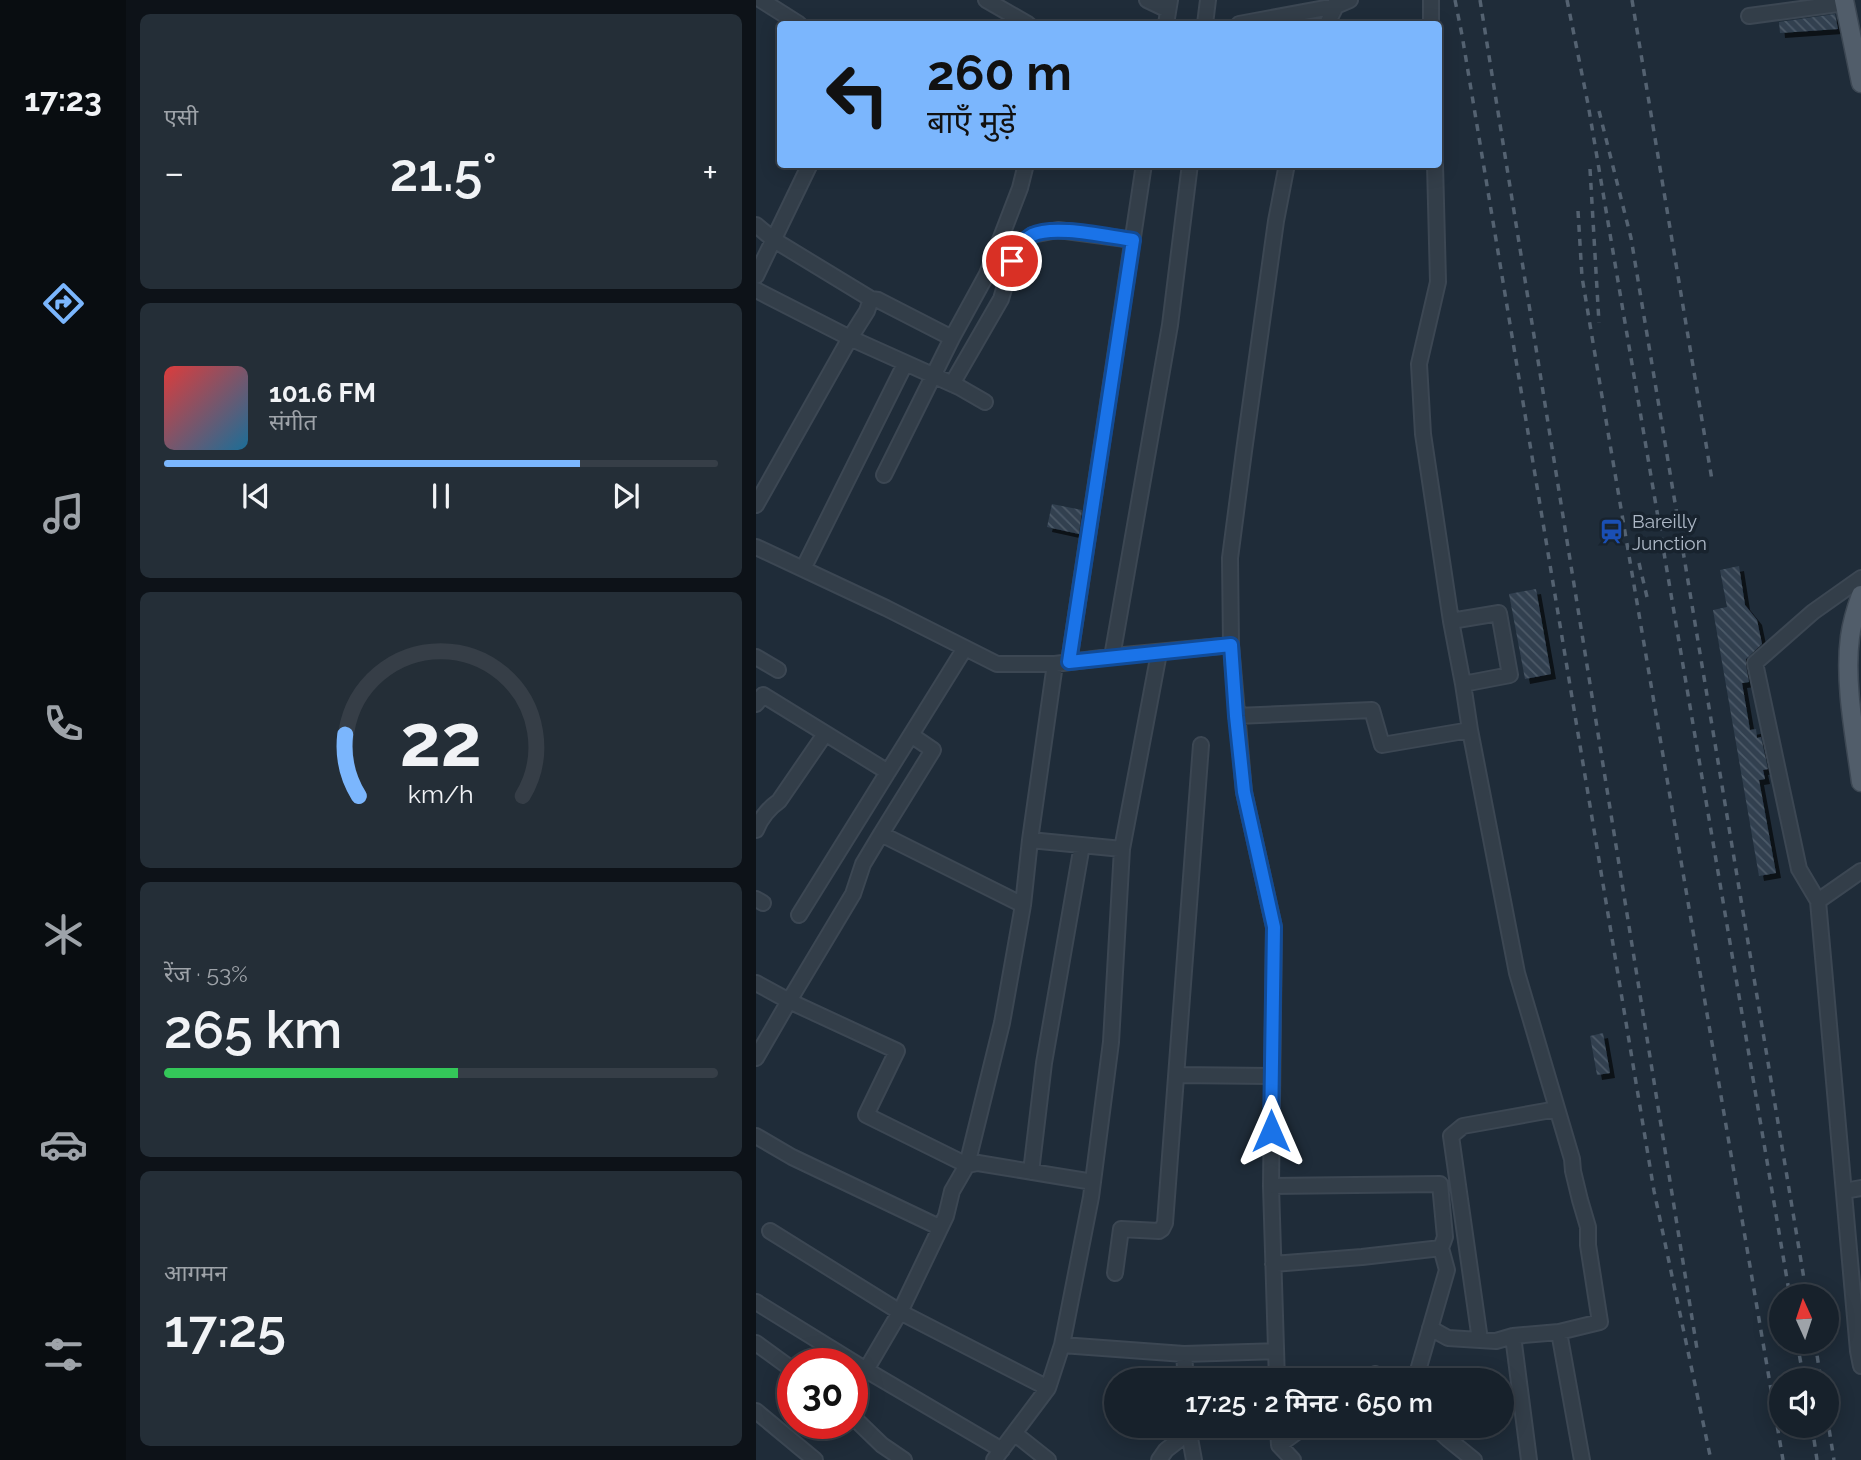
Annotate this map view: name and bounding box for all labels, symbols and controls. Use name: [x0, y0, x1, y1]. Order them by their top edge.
text: 260 m: [927, 44, 1072, 101]
icon: left: [812, 49, 903, 140]
text: 17:23: [24, 81, 102, 118]
text: एसी: [164, 103, 198, 130]
text: बाएँ मुड़ें: [927, 103, 1016, 140]
text: 21.5°: [390, 142, 497, 203]
text: −: [164, 150, 184, 195]
text: +: [702, 150, 718, 195]
pin: [982, 231, 1042, 291]
icon: arrive: [993, 242, 1031, 280]
icon: directions: [39, 279, 88, 328]
text: 101.6 FM: [269, 378, 376, 408]
text: संगीत: [269, 408, 317, 435]
icon: previous: [237, 477, 275, 515]
icon: pause: [422, 477, 460, 515]
icon: next: [607, 477, 645, 515]
icon: music: [39, 489, 88, 538]
place label: Bareilly Junction: [1632, 510, 1707, 554]
station icon: Bareilly Junction: [1598, 518, 1626, 546]
text: 22: [400, 698, 482, 783]
icon: phone: [39, 699, 88, 748]
text: km/h: [408, 779, 474, 809]
icon: climate: [39, 910, 88, 959]
text: रेंज · 53%: [164, 960, 248, 987]
text: 265 km: [164, 999, 342, 1060]
position arrow: [1234, 1094, 1308, 1168]
icon: car: [39, 1120, 88, 1169]
text: आगमन: [164, 1259, 227, 1286]
north arrow: [1769, 1284, 1839, 1354]
map controls: [1769, 1284, 1839, 1438]
text: 17:25: [164, 1298, 286, 1359]
icon: filters: [39, 1330, 88, 1379]
speed limit sign: 30: [777, 1348, 868, 1439]
button: sound: [1769, 1368, 1839, 1438]
text: 17:25 · 2 मिनट · 650 m: [1185, 1388, 1433, 1418]

